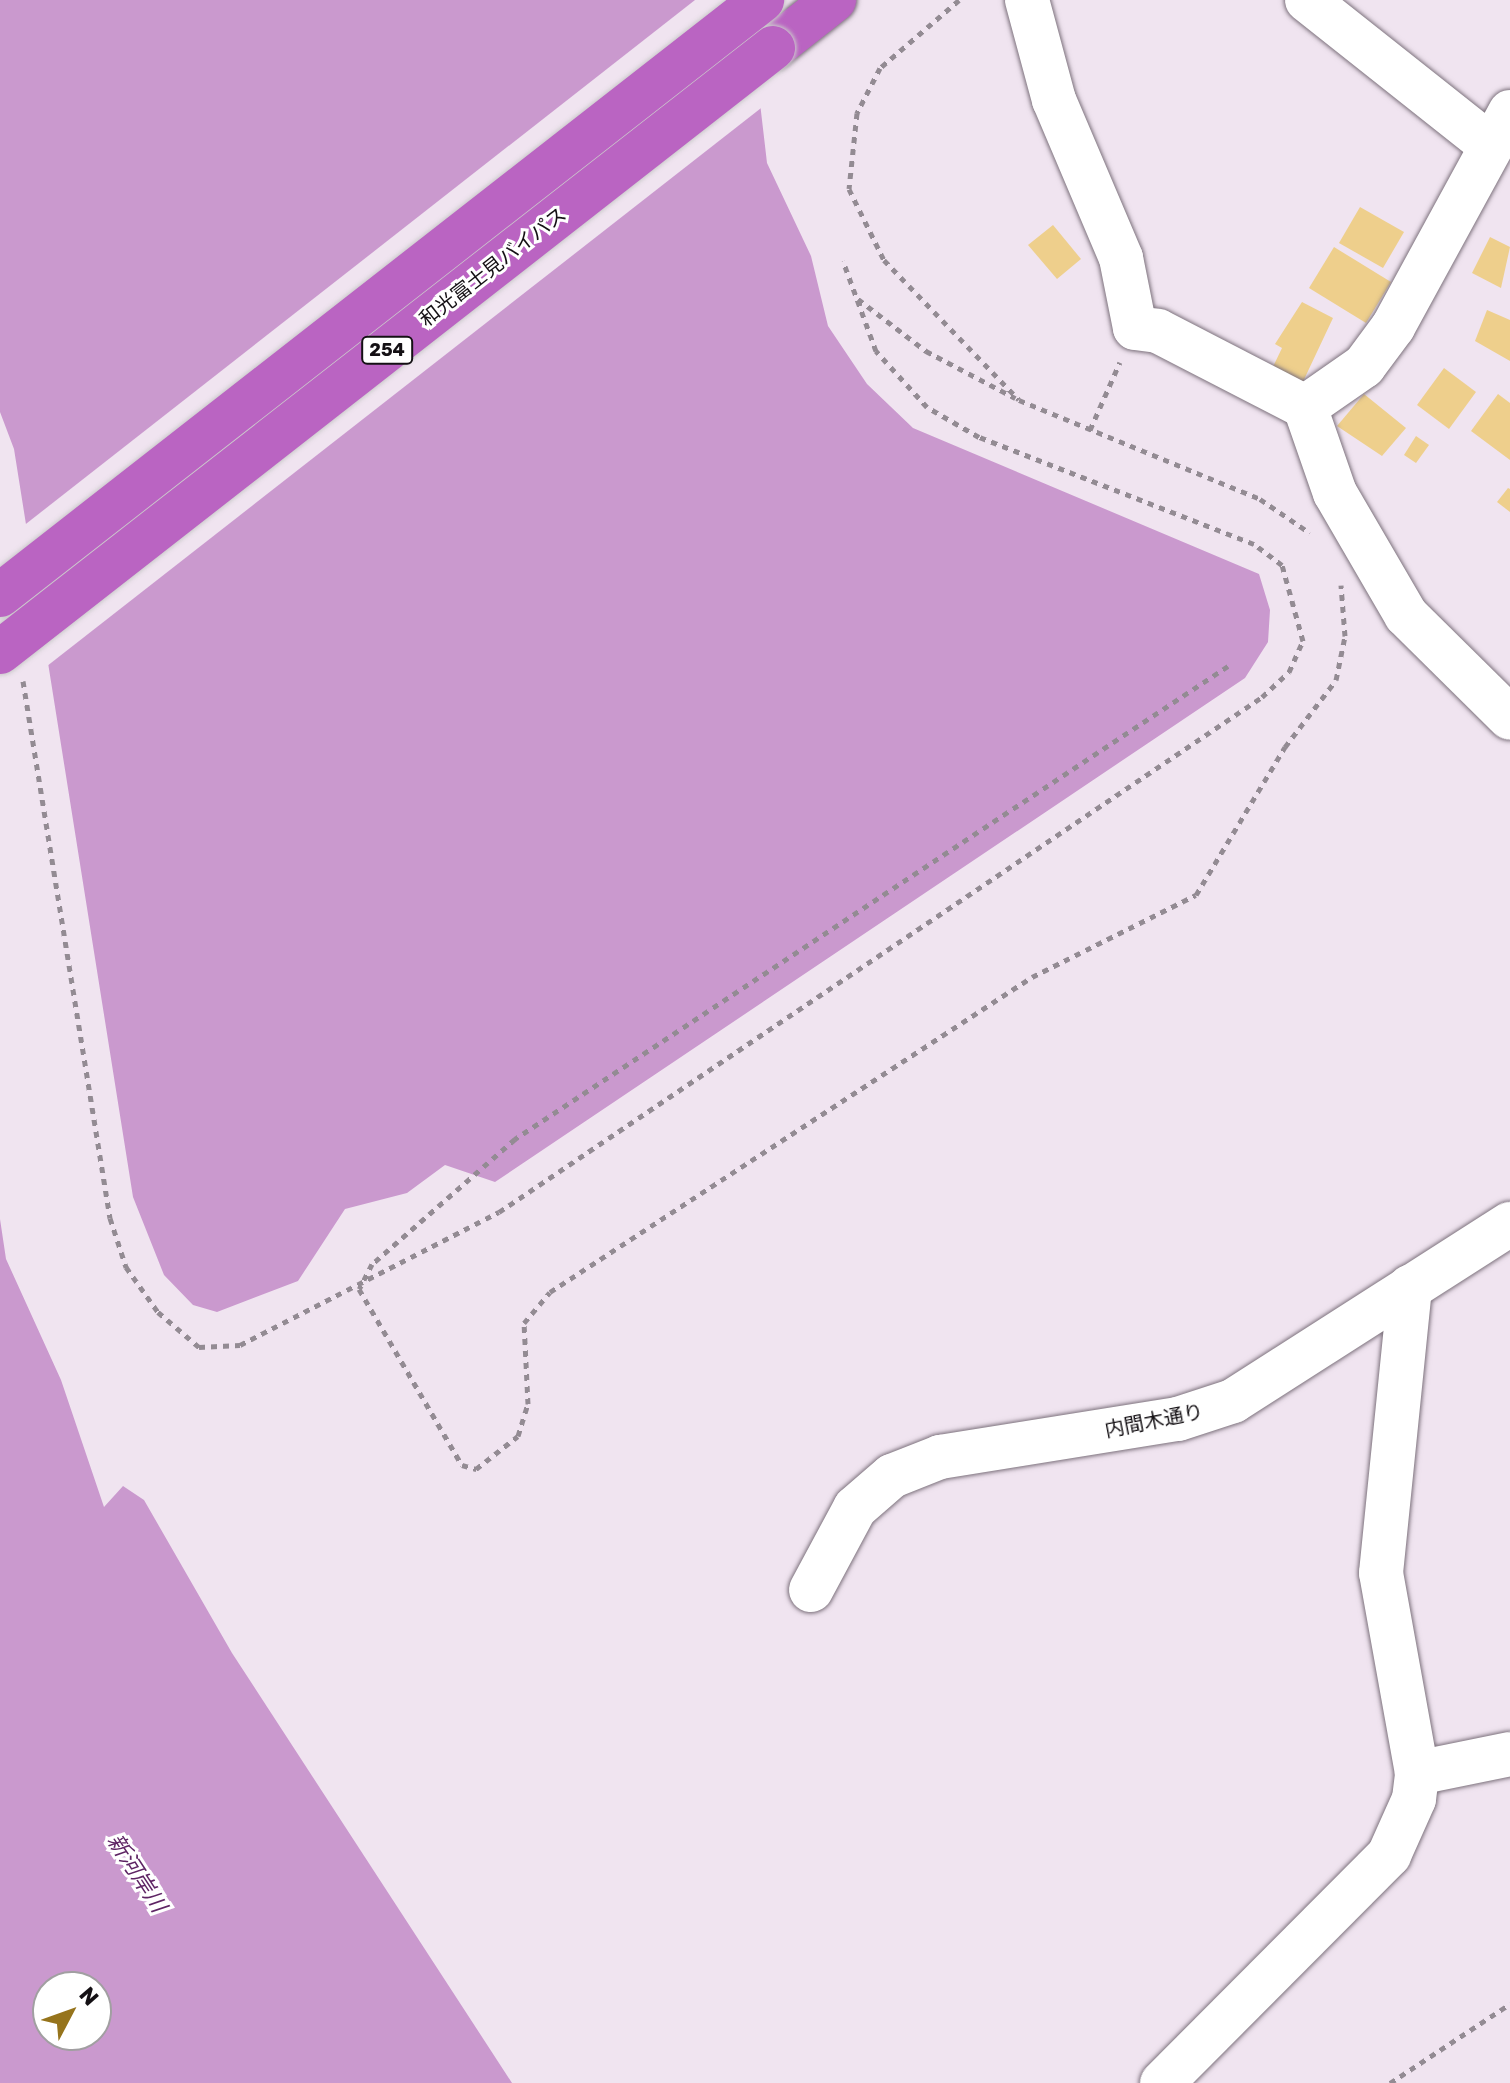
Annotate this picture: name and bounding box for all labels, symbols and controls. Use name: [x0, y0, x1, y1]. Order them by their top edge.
street label: 和光富士見バイパス: [415, 202, 571, 332]
road number: 254: [361, 336, 413, 364]
street label: 内間木通り: [1103, 1400, 1205, 1442]
water label: 新河岸川: [102, 1829, 172, 1917]
north arrow: [32, 1971, 112, 2051]
text: N: [74, 1981, 104, 2011]

